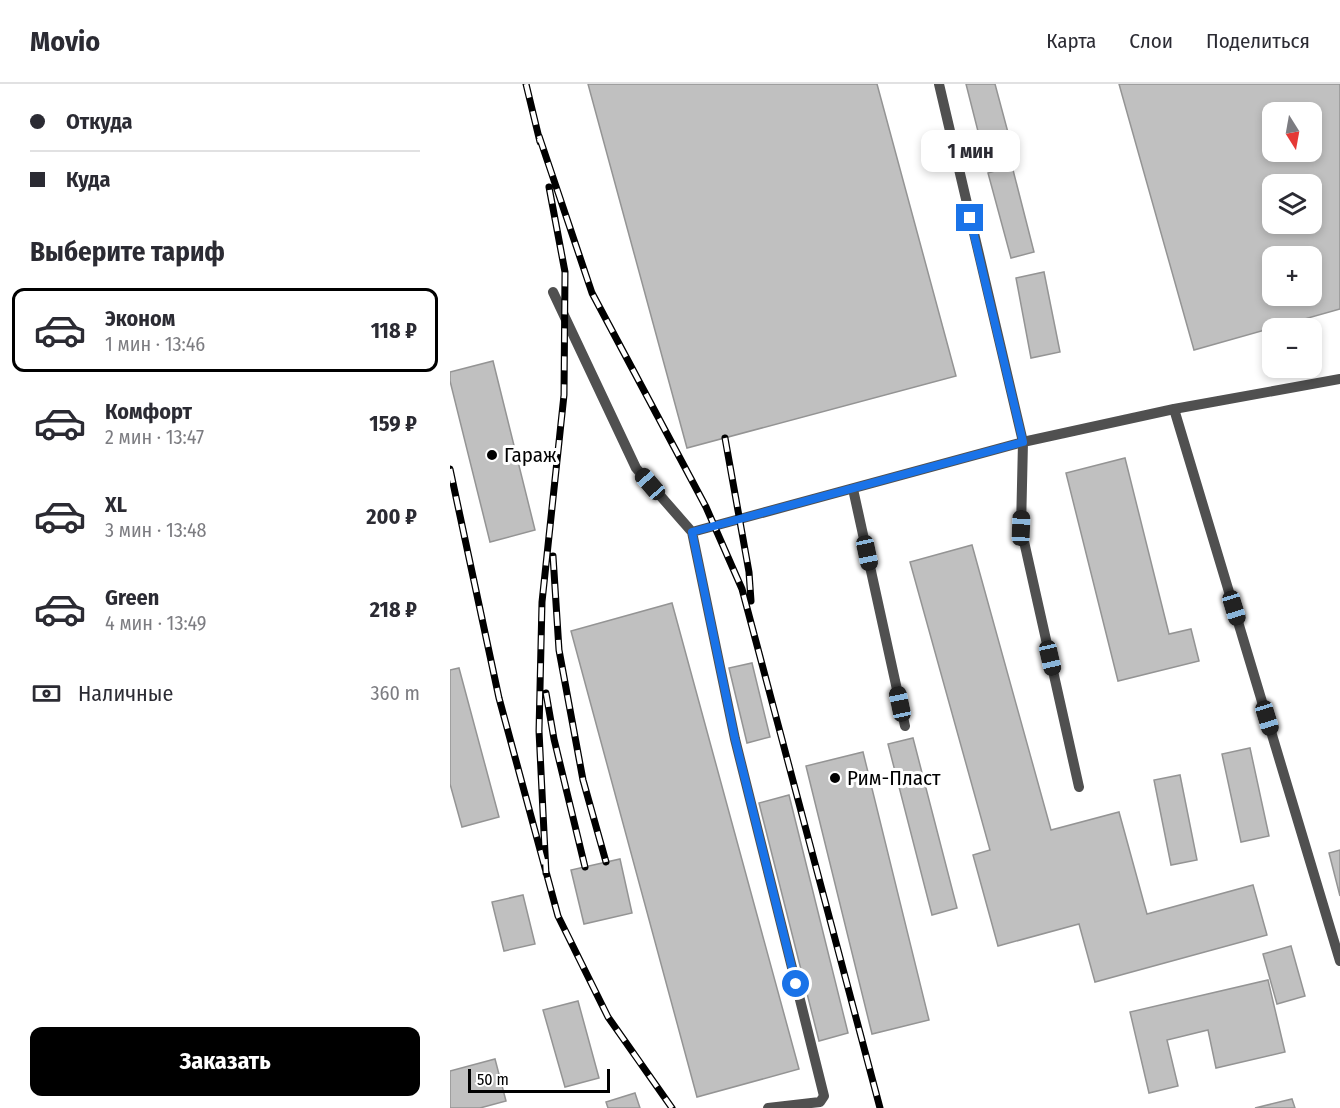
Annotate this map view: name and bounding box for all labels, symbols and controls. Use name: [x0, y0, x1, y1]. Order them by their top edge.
text: Movio: [30, 25, 100, 58]
text: Карта: [1046, 28, 1096, 54]
text: Слои: [1129, 28, 1173, 54]
text: Поделиться: [1206, 28, 1310, 54]
north arrow: [1262, 102, 1322, 162]
map controls: [1262, 102, 1322, 378]
text: Откуда: [66, 108, 133, 135]
callout: 1 мин: [920, 131, 1020, 173]
text: 1 мин: [947, 139, 994, 163]
text: Куда: [66, 166, 110, 193]
button: layers: [1262, 174, 1322, 234]
route end: [956, 204, 983, 231]
text: Выберите тариф: [30, 236, 225, 268]
button: +: [1262, 246, 1322, 306]
icon: car: [33, 303, 87, 357]
text: Эконом: [105, 305, 175, 332]
text: 118 ₽: [371, 317, 417, 344]
button: −: [1262, 318, 1322, 378]
text: 1 мин · 13:46: [105, 332, 205, 356]
icon: car: [33, 396, 87, 450]
text: Комфорт: [105, 398, 192, 425]
text: 159 ₽: [369, 410, 417, 437]
text: 2 мин · 13:47: [105, 425, 204, 449]
place label: Гараж: [504, 442, 557, 468]
marker: Гараж: [485, 448, 499, 462]
car: [631, 465, 669, 503]
icon: car: [33, 489, 87, 543]
text: XL: [105, 491, 127, 518]
text: 200 ₽: [366, 503, 417, 530]
car: [1011, 510, 1031, 546]
text: 3 мин · 13:48: [105, 518, 207, 542]
car: [854, 534, 880, 572]
icon: car: [33, 582, 87, 636]
text: Green: [105, 584, 159, 611]
car: [1220, 588, 1248, 628]
text: 218 ₽: [370, 596, 417, 623]
text: 4 мин · 13:49: [105, 611, 207, 635]
car: [1037, 638, 1063, 678]
icon: cash: [30, 677, 63, 710]
text: Наличные: [78, 680, 173, 707]
text: 360 m: [371, 681, 420, 705]
car: [887, 685, 913, 723]
car: [1253, 698, 1281, 738]
place label: Рим-Пласт: [847, 765, 941, 791]
marker: Рим-Пласт: [828, 771, 842, 785]
route start: [782, 970, 809, 997]
button: Заказать: [30, 1027, 420, 1096]
scale bar: [468, 1066, 610, 1094]
text: 50 m: [477, 1070, 509, 1089]

